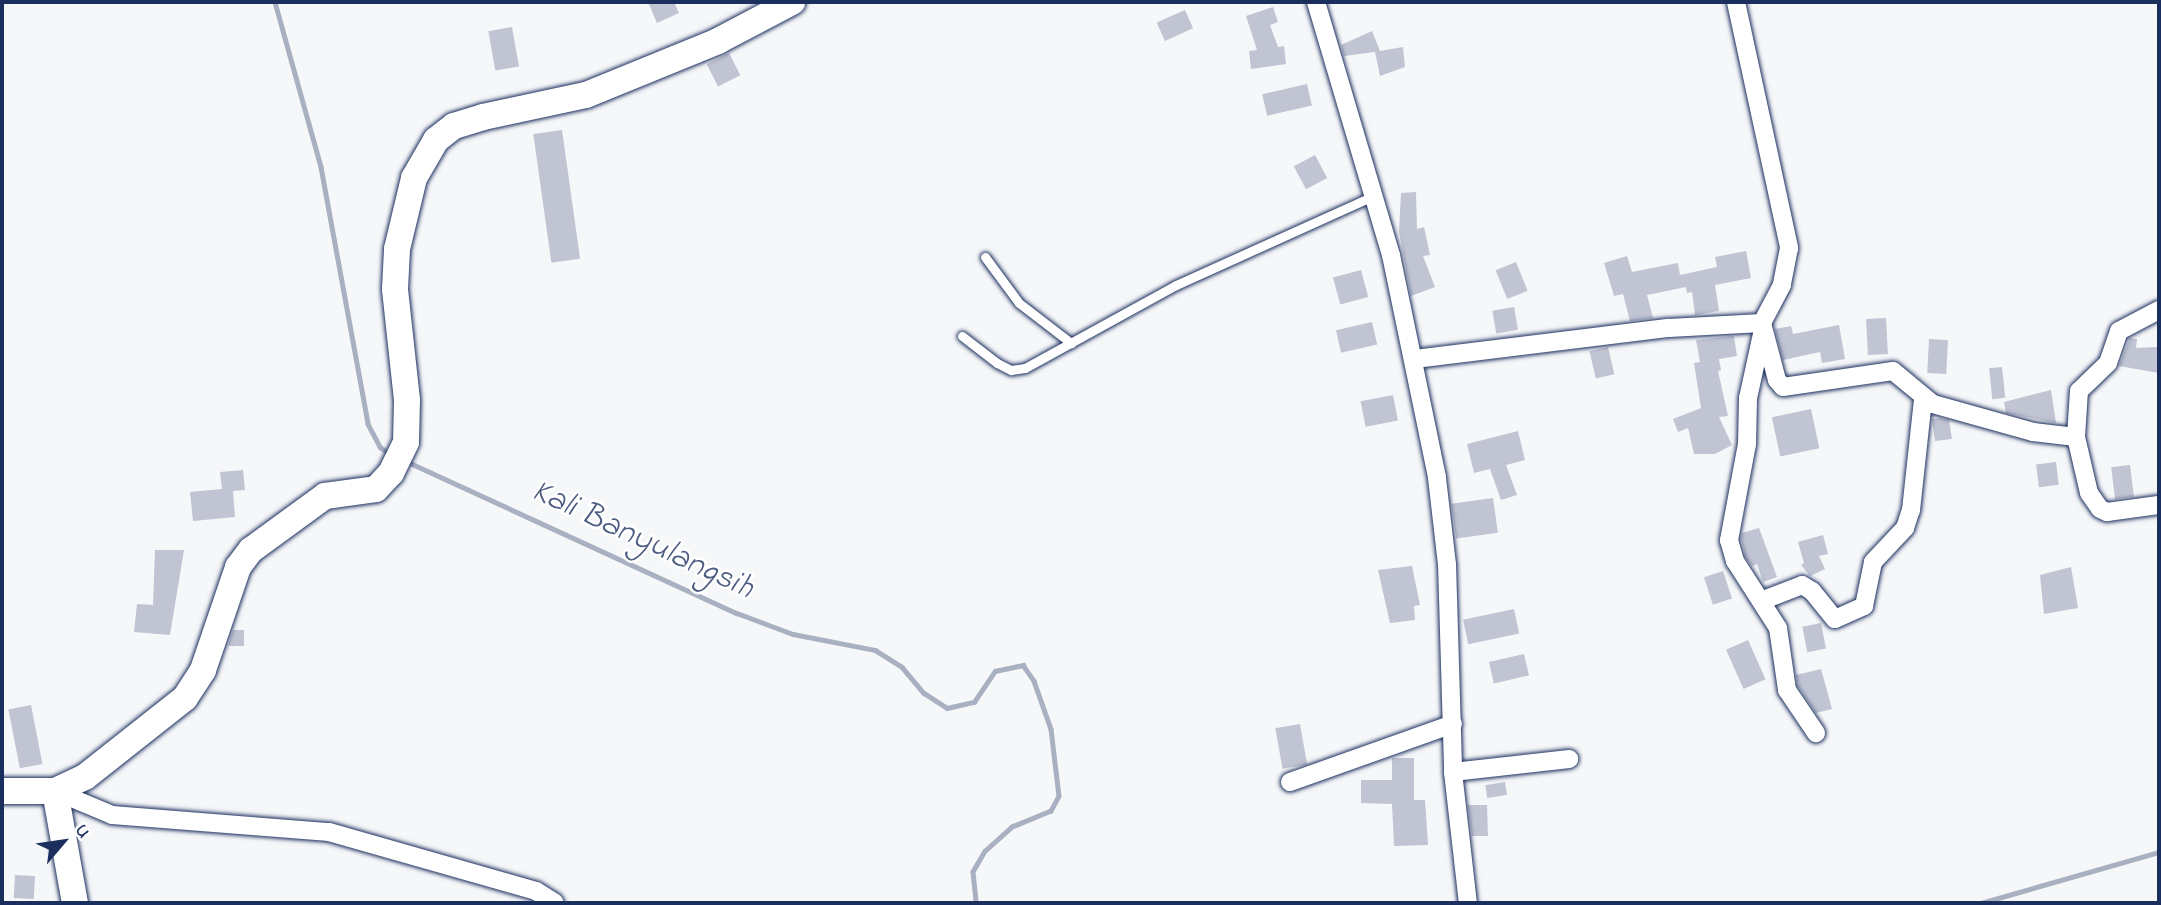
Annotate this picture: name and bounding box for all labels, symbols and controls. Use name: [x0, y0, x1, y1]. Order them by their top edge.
water label: Kali Banyulangsih: [525, 472, 759, 610]
north arrow: [28, 807, 98, 877]
text: U: [67, 820, 97, 843]

